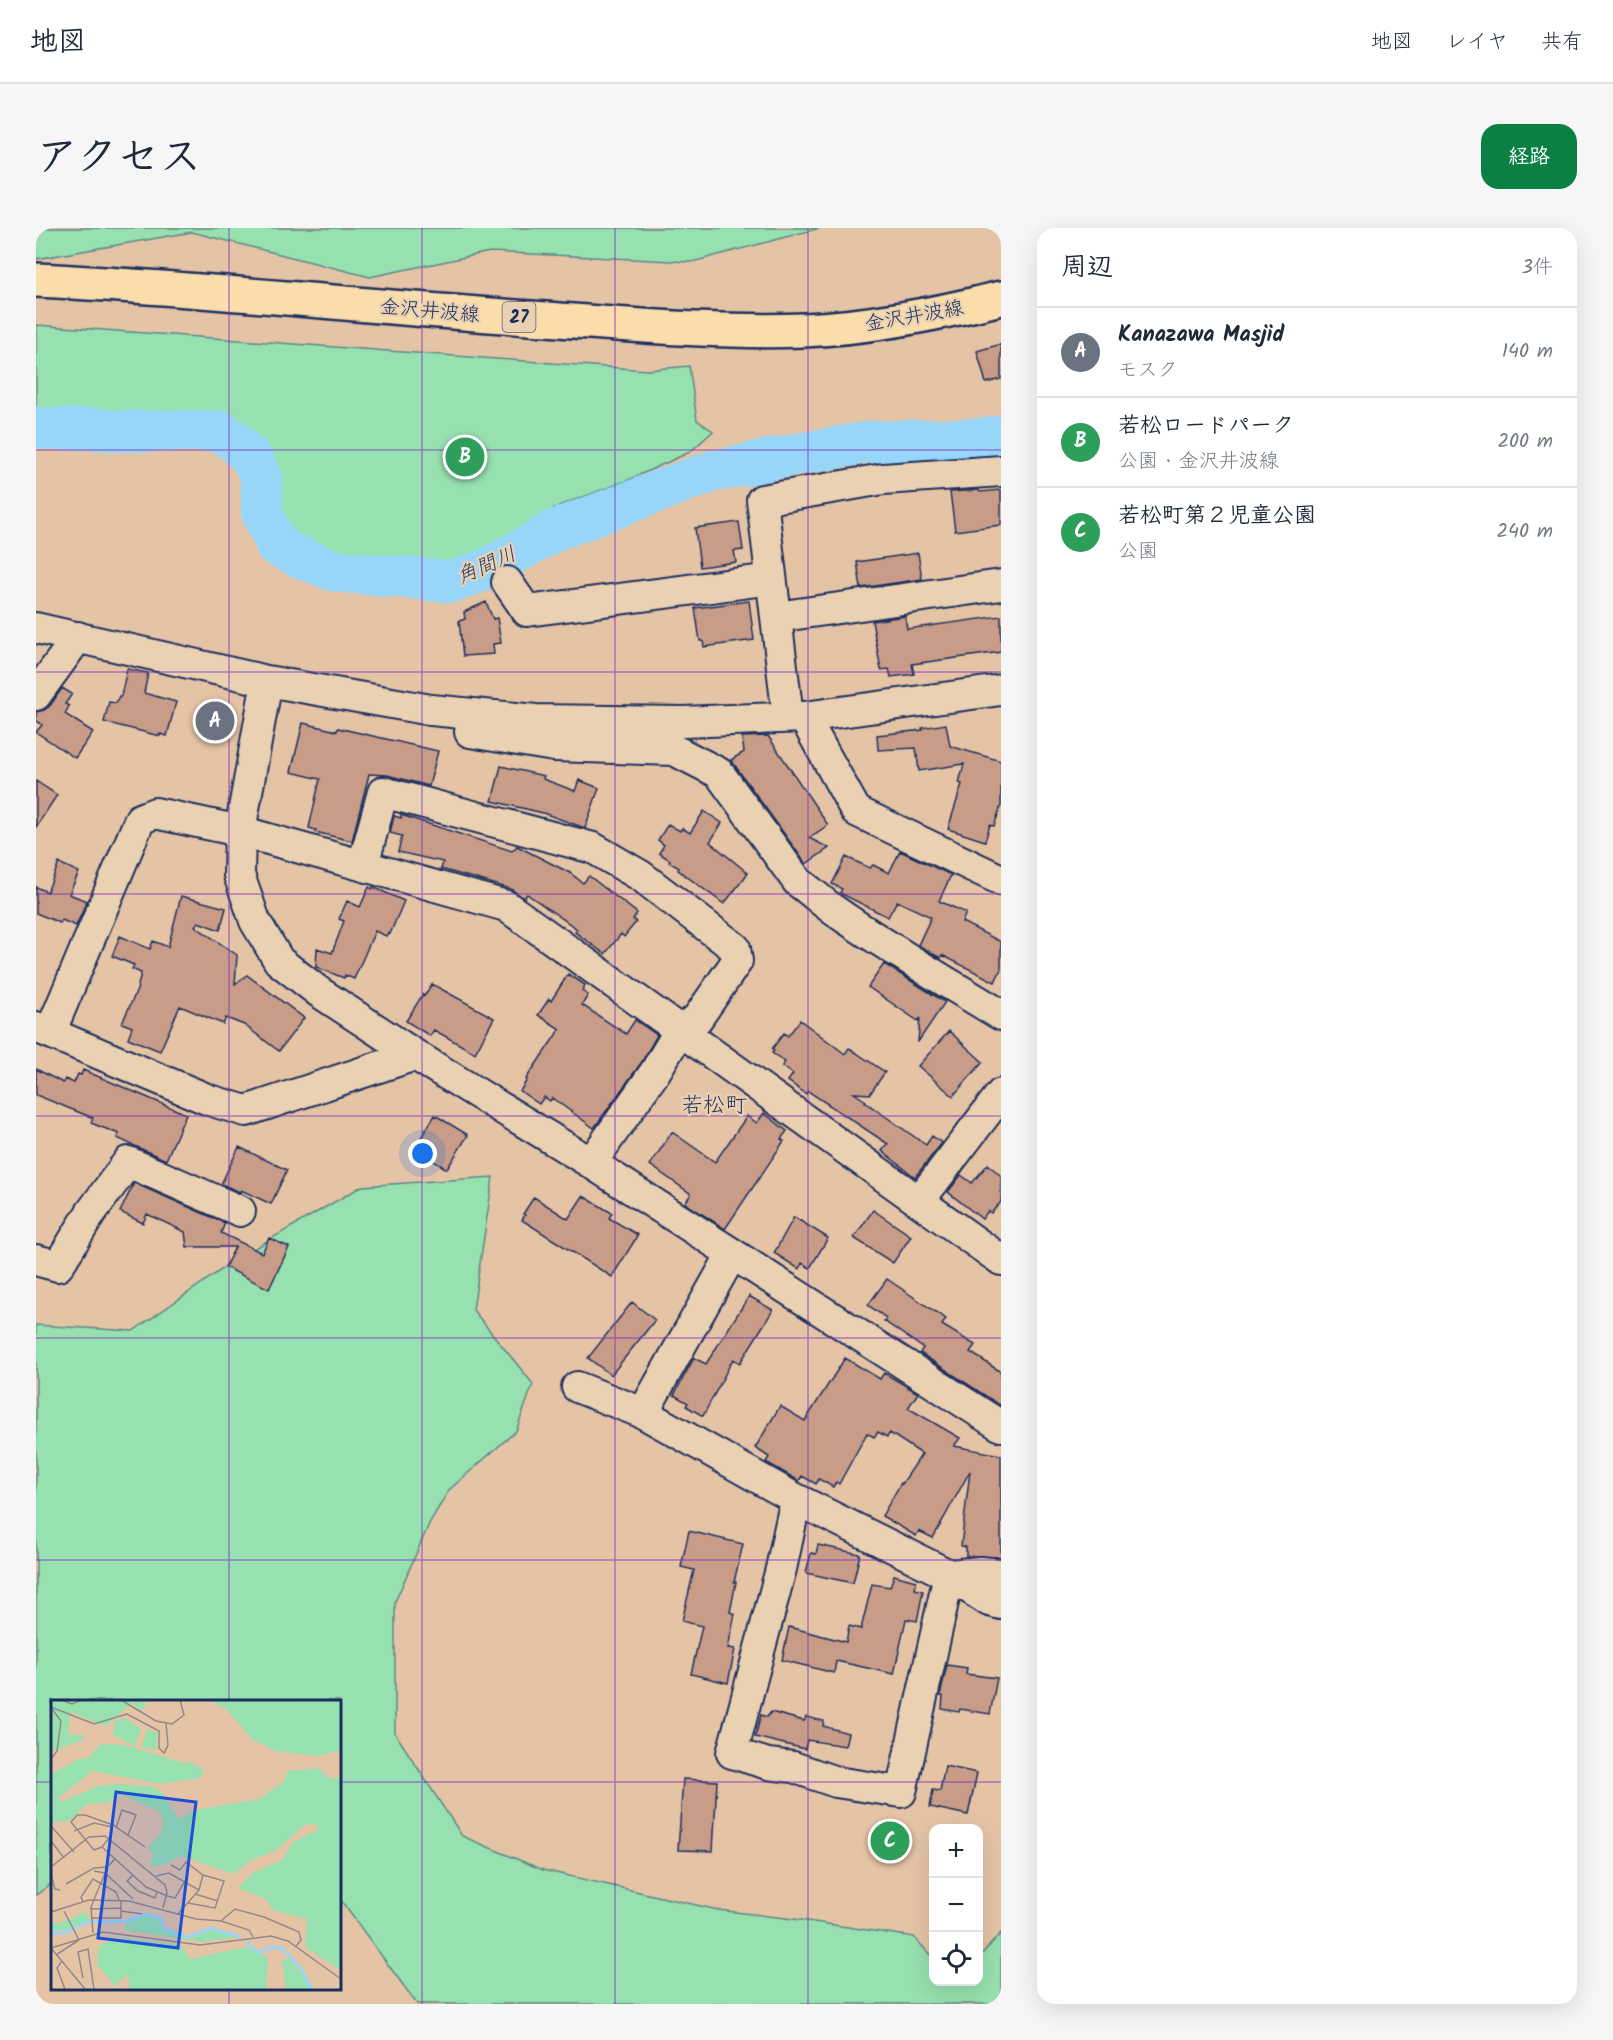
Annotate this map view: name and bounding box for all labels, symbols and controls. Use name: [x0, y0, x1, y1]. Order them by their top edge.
text: 地図: [30, 20, 86, 65]
text: 地図: [1371, 26, 1413, 59]
text: レイヤ: [1446, 26, 1508, 59]
text: 共有: [1541, 26, 1583, 59]
button: 経路: [1481, 124, 1577, 189]
text: アクセス: [36, 125, 201, 192]
text: 周辺: [1061, 247, 1113, 289]
text: 3件: [1522, 252, 1553, 284]
street label: 金沢井波線: [379, 292, 481, 332]
street label: 金沢井波線: [862, 293, 966, 341]
road number: 27: [502, 302, 536, 332]
text: Kanazawa Masjid: [1118, 318, 1284, 353]
text: A: [1074, 336, 1087, 368]
text: 140 m: [1502, 336, 1553, 368]
text: モスク: [1118, 355, 1178, 387]
text: 若松ロードパーク: [1118, 409, 1294, 444]
text: B: [1074, 426, 1087, 458]
text: 200 m: [1497, 426, 1553, 458]
pin: B: [446, 434, 484, 480]
text: 公園 · 金沢井波線: [1118, 446, 1279, 478]
text: 若松町第２児童公園: [1118, 499, 1316, 534]
text: C: [1074, 516, 1087, 548]
text: 240 m: [1496, 516, 1553, 548]
text: 公園: [1118, 536, 1158, 568]
water label: 角間川: [451, 538, 522, 594]
pin: A: [196, 698, 234, 744]
district label: 若松町: [681, 1089, 747, 1124]
your location: [408, 1139, 437, 1168]
inset map: [51, 1700, 340, 1989]
pin: C: [870, 1818, 910, 1864]
map controls: [929, 1824, 983, 1986]
button: +: [929, 1824, 983, 1878]
button: −: [929, 1878, 983, 1932]
button: locate: [929, 1932, 983, 1986]

